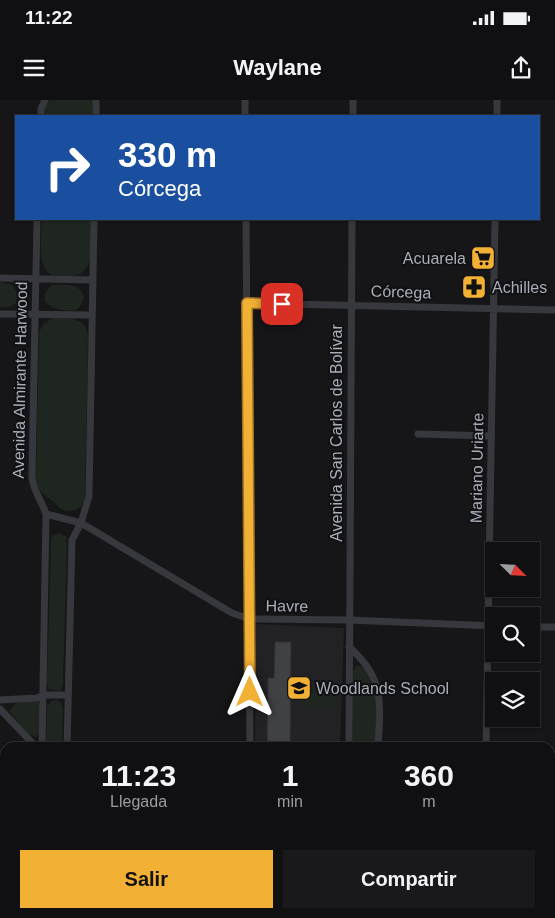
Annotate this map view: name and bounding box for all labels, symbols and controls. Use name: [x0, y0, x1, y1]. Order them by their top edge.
text: 11:22: [25, 7, 73, 28]
icon: menu: [20, 54, 48, 82]
icon: share: [507, 54, 535, 82]
text: Waylane: [233, 55, 322, 80]
icon: right: [35, 135, 100, 200]
text: 330 m: [118, 135, 217, 174]
text: Córcega: [118, 176, 201, 201]
supermarket icon: Acuarela: [470, 245, 496, 271]
place label: Acuarela: [403, 250, 466, 267]
pharmacy icon: Achilles: [461, 274, 487, 300]
place label: Achilles: [492, 279, 547, 296]
street label: Avenida Almirante Harwood: [10, 281, 30, 479]
street label: Córcega: [370, 282, 432, 302]
pin: [261, 283, 303, 325]
icon: arrive: [268, 290, 296, 318]
street label: Avenida San Carlos de Bolívar: [328, 324, 345, 542]
street label: Mariano Uriarte: [468, 413, 486, 523]
north arrow: [485, 542, 540, 598]
map controls: [485, 542, 540, 727]
street label: Havre: [266, 597, 309, 615]
button: search: [485, 607, 540, 662]
position arrow: [223, 665, 275, 717]
button: layers: [485, 672, 540, 727]
school or university icon: Woodlands School: [286, 675, 312, 701]
place label: Woodlands School: [316, 680, 449, 697]
text: 11:23: [101, 759, 176, 792]
text: 1: [282, 759, 298, 792]
text: 360: [404, 759, 454, 792]
text: Llegada: [110, 793, 167, 810]
text: min: [277, 793, 303, 810]
text: m: [422, 793, 436, 810]
button: Salir: [20, 850, 273, 908]
button: Compartir: [283, 850, 535, 908]

